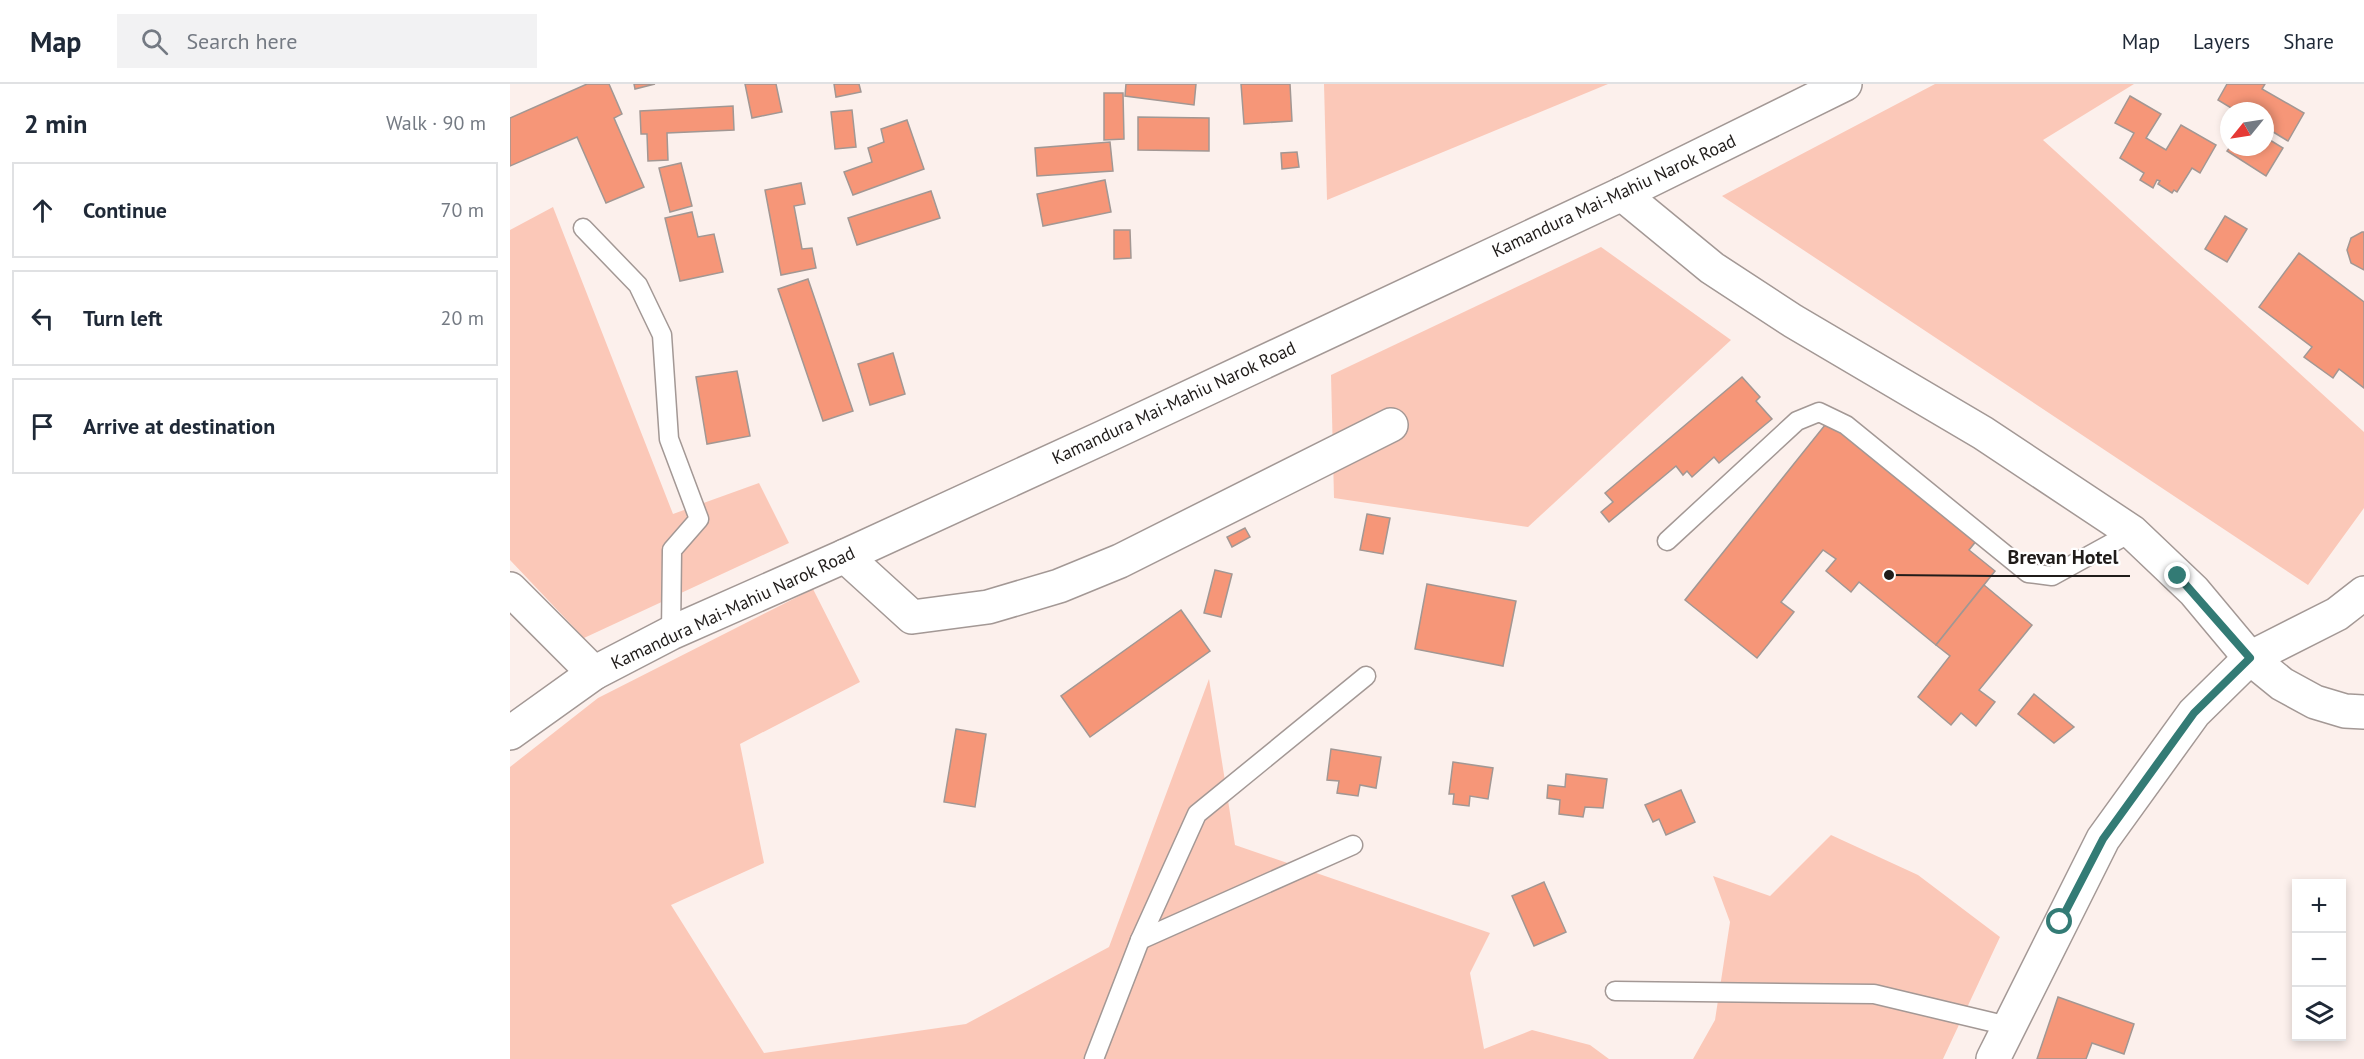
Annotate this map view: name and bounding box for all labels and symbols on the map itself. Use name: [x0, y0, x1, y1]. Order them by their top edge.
north arrow: [2220, 102, 2274, 156]
street label: Kamandura Mai-Mahiu Narok Road: [1488, 129, 1739, 262]
street label: Kamandura Mai-Mahiu Narok Road: [1048, 336, 1299, 469]
callout: Brevan Hotel: [1995, 538, 2130, 576]
street label: Kamandura Mai-Mahiu Narok Road: [607, 541, 858, 674]
text: Brevan Hotel: [2008, 544, 2119, 570]
route end: [2164, 562, 2190, 588]
route start: [2046, 908, 2072, 934]

